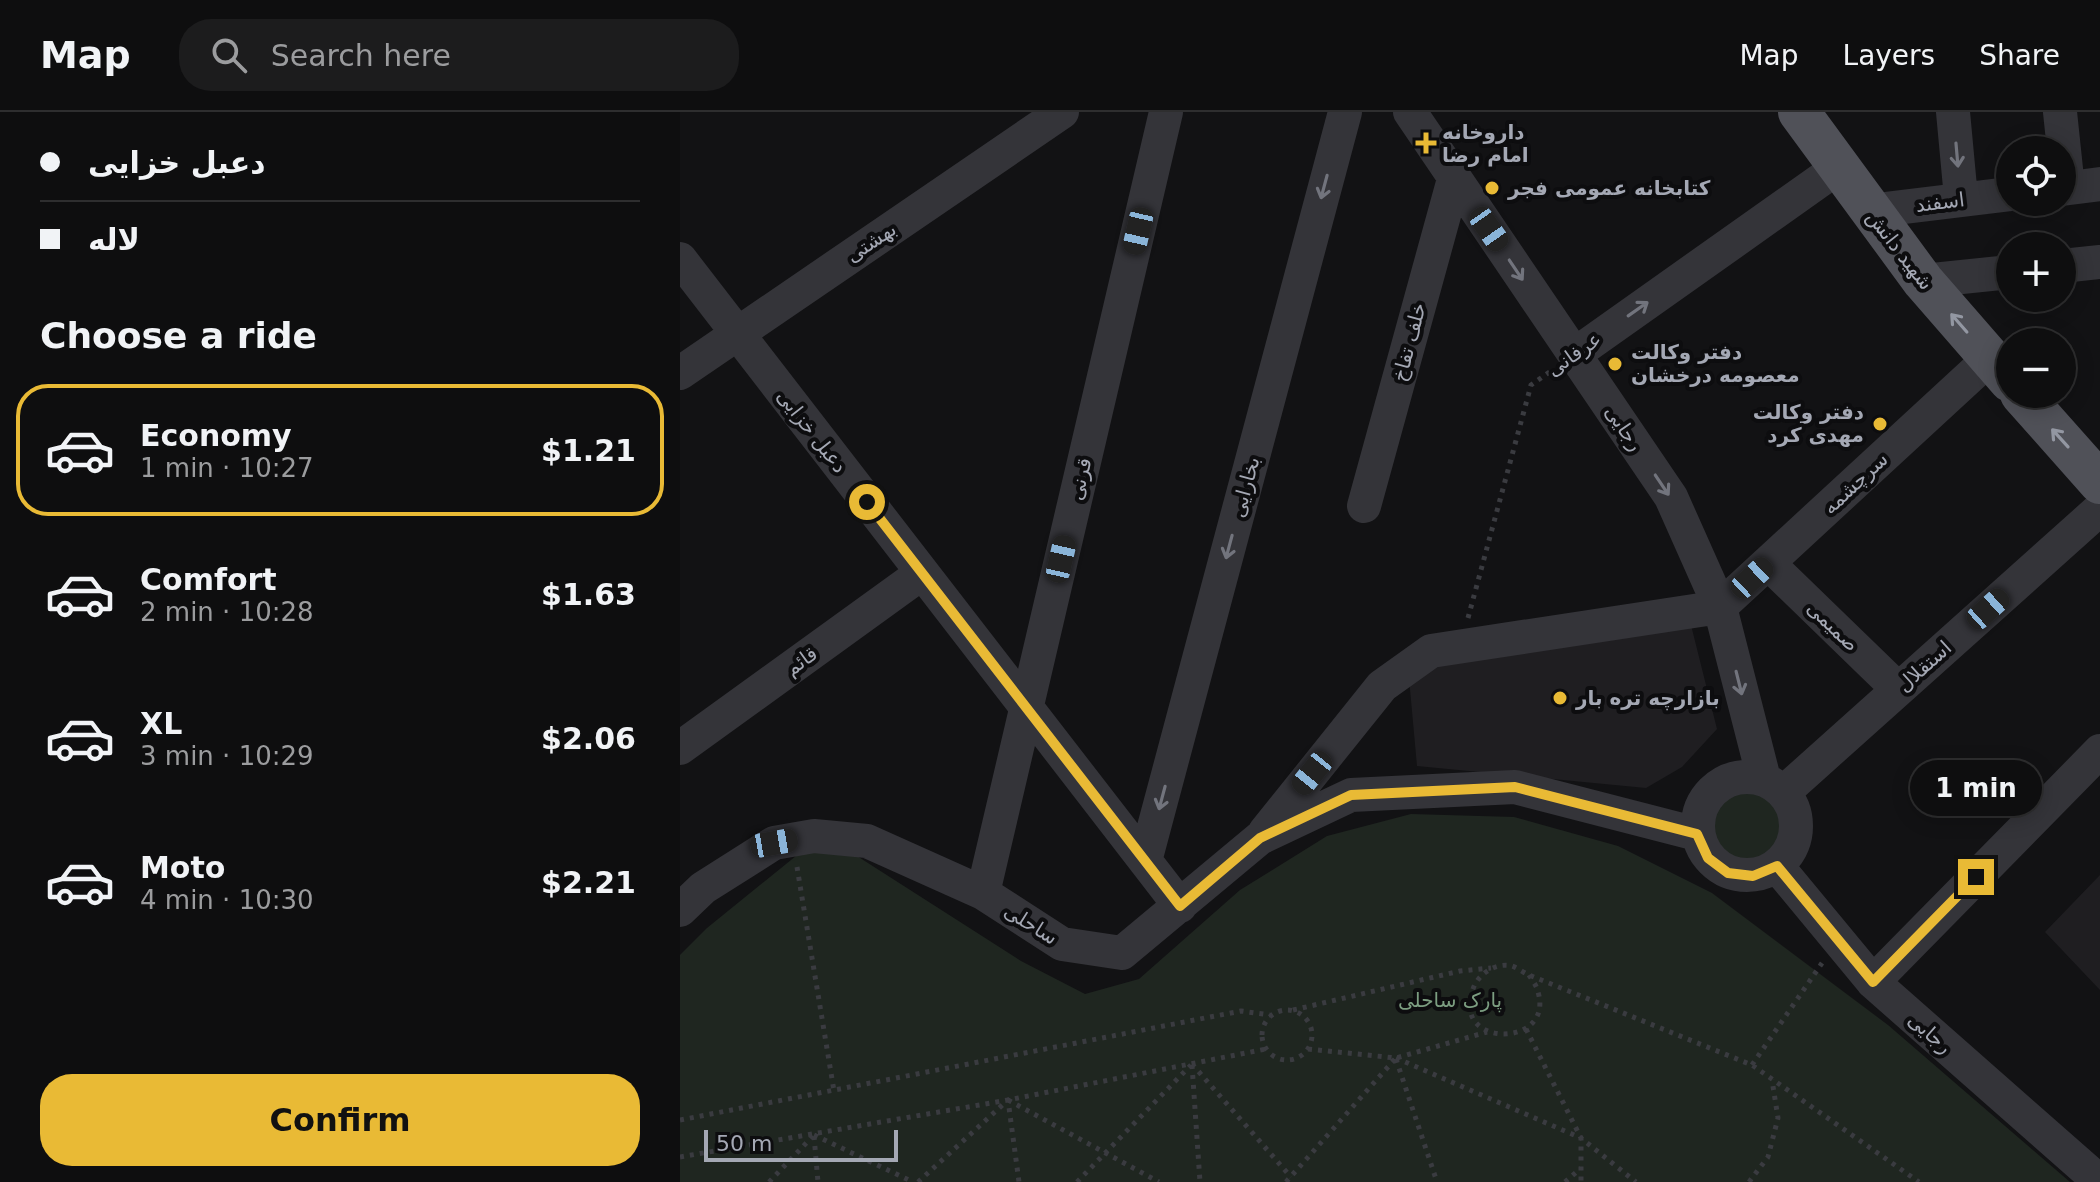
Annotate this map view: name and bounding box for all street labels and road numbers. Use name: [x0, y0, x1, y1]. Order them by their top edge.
street label: اسفند: [1914, 187, 1966, 217]
street label: شهید دانش: [1861, 205, 1939, 295]
street label: بهشتی: [841, 217, 901, 267]
street label: خلف تفاخ: [1387, 300, 1431, 384]
street label: عرفانی: [1542, 327, 1606, 381]
street label: دعبل خزایی: [772, 384, 852, 478]
street label: رجایی: [1600, 400, 1648, 456]
street label: سرچشمه: [1817, 447, 1893, 519]
street label: بخارایی: [1225, 454, 1265, 520]
street label: قرنی: [1063, 455, 1097, 503]
street label: صمیمی: [1802, 596, 1864, 656]
street label: استقلال: [1892, 635, 1956, 697]
street label: قائم: [780, 641, 822, 681]
street label: ساحلی: [1000, 898, 1062, 950]
street label: رجایی: [1903, 1007, 1957, 1059]

